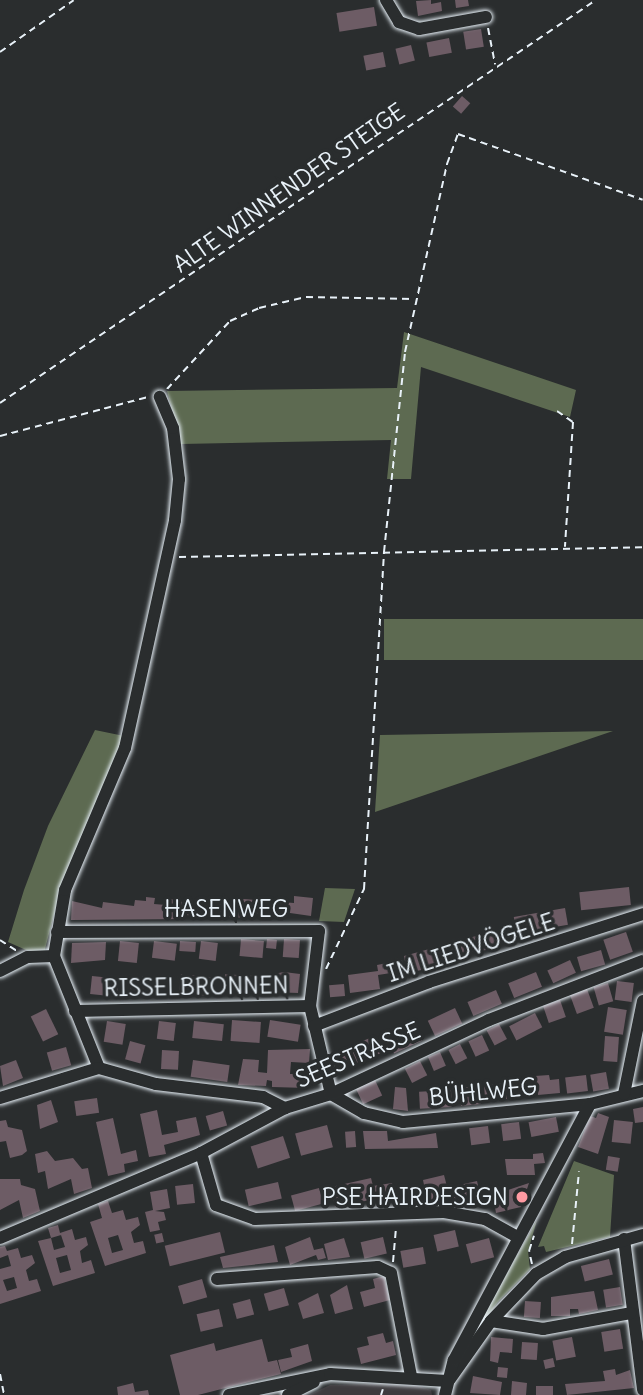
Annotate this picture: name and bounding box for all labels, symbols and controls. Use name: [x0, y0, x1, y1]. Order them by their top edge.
street label: ALTE WINNENDER STEIGE: [168, 97, 410, 279]
street label: HASENWEG: [164, 895, 288, 923]
street label: IM LIEDVÖGELE: [384, 908, 558, 988]
street label: RISSELBRONNEN: [103, 972, 289, 1002]
street label: SEESTRASSE: [291, 1016, 425, 1094]
street label: BÜHLWEG: [427, 1073, 539, 1111]
place label: PSE HAIRDESIGN: [322, 1183, 508, 1211]
marker: PSE HAIRDESIGN: [514, 1189, 530, 1205]

